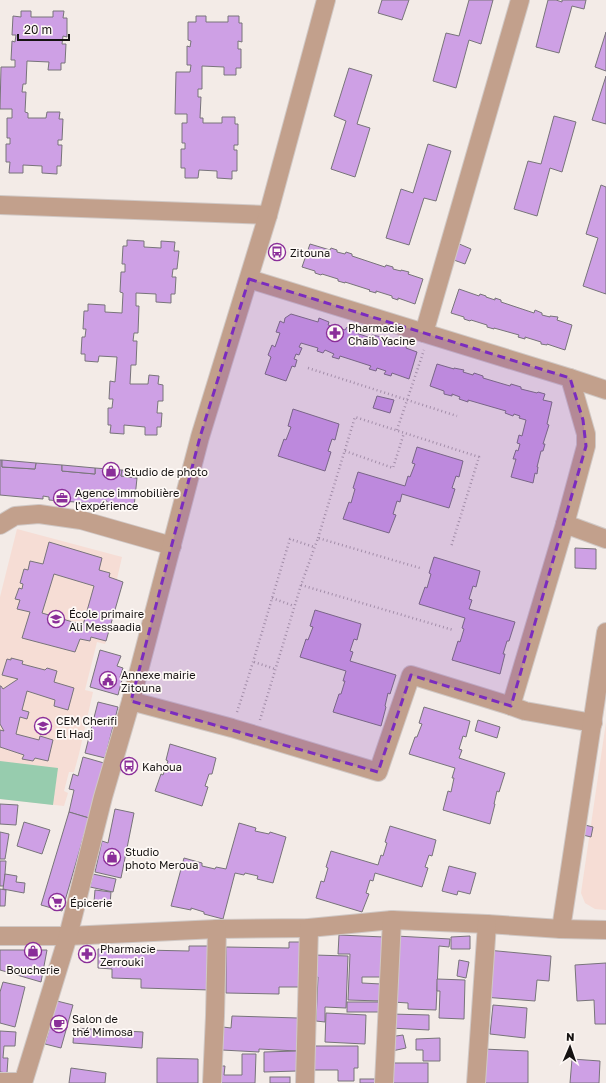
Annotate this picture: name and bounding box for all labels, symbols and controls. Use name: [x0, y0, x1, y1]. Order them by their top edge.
scale bar: [18, 16, 69, 42]
text: 20 m: [24, 22, 52, 37]
bus stop icon: Zitouna: [267, 242, 287, 262]
place label: Zitouna: [290, 246, 330, 259]
place label: Pharmacie Chaib Yacine: [348, 321, 415, 347]
pharmacy icon: Pharmacie Chaib Yacine: [325, 323, 345, 343]
shop icon: Studio de photo: [101, 461, 121, 481]
place label: Studio de photo: [124, 465, 208, 478]
place label: Agence immobilière l'expérience: [75, 486, 179, 512]
office icon: Agence immobilière l'expérience: [52, 488, 72, 508]
place label: École primaire Ali Messaadia: [69, 607, 144, 633]
school or university icon: École primaire Ali Messaadia: [46, 609, 66, 629]
place label: Annexe mairie Zitouna: [121, 668, 196, 694]
public building icon: Annexe mairie Zitouna: [98, 670, 118, 690]
place label: CEM Cherifi El Hadj: [56, 714, 117, 740]
school or university icon: CEM Cherifi El Hadj: [33, 716, 53, 736]
bus stop icon: Kahoua: [119, 756, 139, 776]
place label: Kahoua: [142, 760, 182, 773]
place label: Studio photo Meroua: [125, 845, 198, 871]
shop icon: Studio photo Meroua: [102, 847, 122, 867]
supermarket icon: Épicerie: [47, 892, 67, 912]
place label: Épicerie: [70, 896, 112, 909]
shop icon: Boucherie: [23, 941, 43, 961]
place label: Pharmacie Zerrouki: [100, 942, 156, 968]
pharmacy icon: Pharmacie Zerrouki: [77, 944, 97, 964]
place label: Boucherie: [6, 963, 60, 976]
place label: Salon de thé Mimosa: [72, 1012, 133, 1038]
cafe icon: Salon de thé Mimosa: [49, 1014, 69, 1034]
north arrow: [550, 1027, 590, 1067]
text: N: [566, 1030, 575, 1043]

